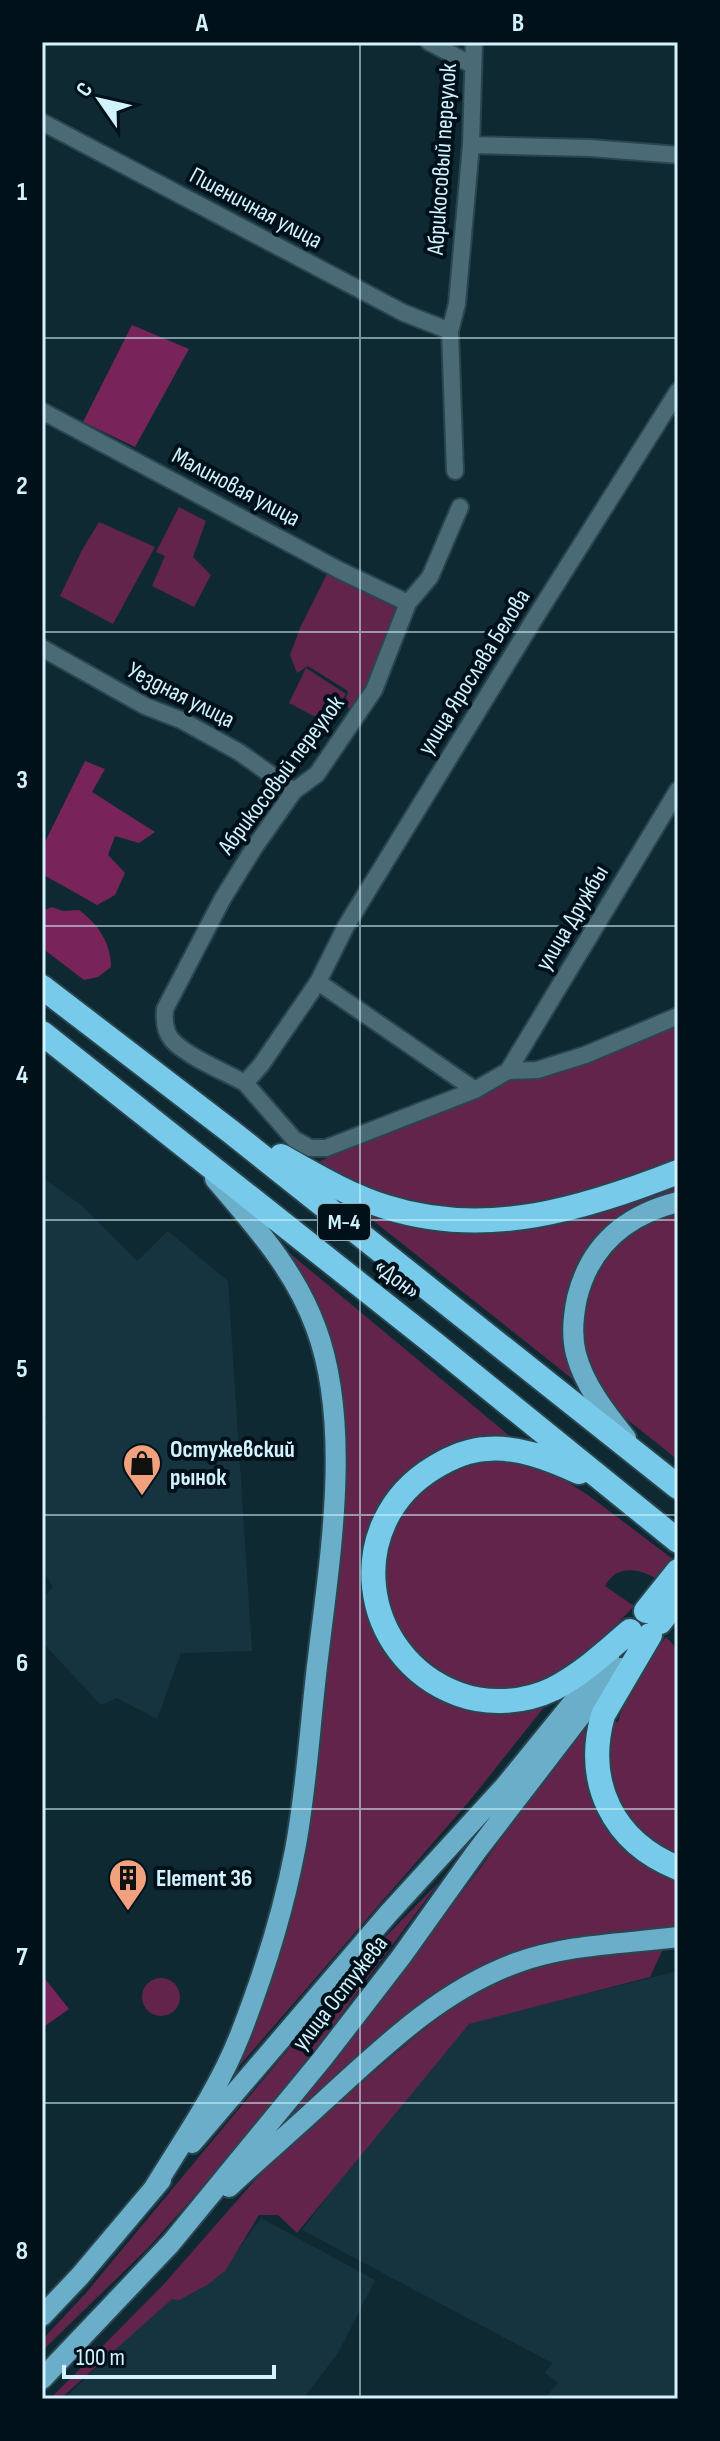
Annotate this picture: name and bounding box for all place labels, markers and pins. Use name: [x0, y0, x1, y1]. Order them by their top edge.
place label: Остужевский рынок: [170, 1435, 295, 1492]
shop icon: Остужевский рынок: [121, 1442, 163, 1497]
building icon: Element 36: [107, 1857, 149, 1912]
place label: Element 36: [156, 1864, 252, 1893]

